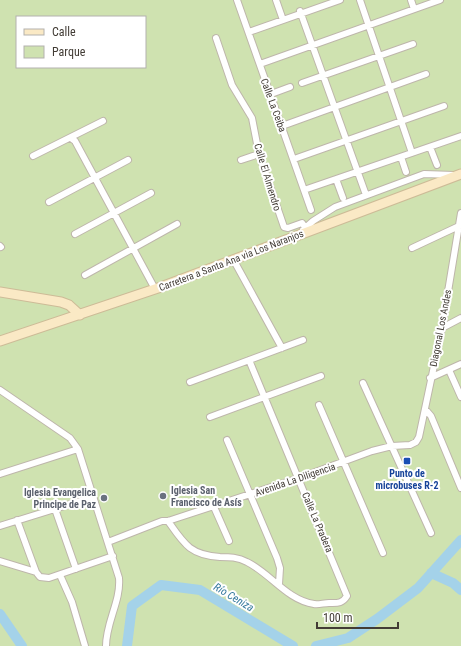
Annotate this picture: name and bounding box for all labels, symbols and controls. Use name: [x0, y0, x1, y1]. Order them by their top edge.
legend: [16, 16, 146, 68]
text: Calle: [52, 25, 76, 39]
text: Parque: [52, 45, 86, 59]
street label: Calle La Ceiba: [259, 77, 288, 134]
street label: Calle El Almendro: [252, 142, 283, 212]
street label: Carretera a Santa Ana via Los Naranjos: [157, 228, 305, 293]
street label: Diagonal Los Andes: [428, 288, 453, 368]
marker: Punto de microbuses R-2: [402, 456, 412, 466]
street label: Avenida La Diligencia: [254, 460, 337, 498]
place label: Punto de microbuses R-2: [376, 468, 438, 491]
place label: Iglesia San Francisco de Asís: [171, 485, 242, 508]
place label: Iglesia Evangelica Principe de Paz: [24, 487, 96, 510]
street label: Calle La Pradera: [300, 490, 335, 554]
marker: Iglesia San Francisco de Asís: [158, 491, 168, 501]
marker: Iglesia Evangelica Principe de Paz: [99, 493, 109, 503]
water label: Río Ceniza: [211, 580, 256, 614]
scale bar: [317, 604, 398, 630]
text: 100 m: [323, 611, 353, 625]

